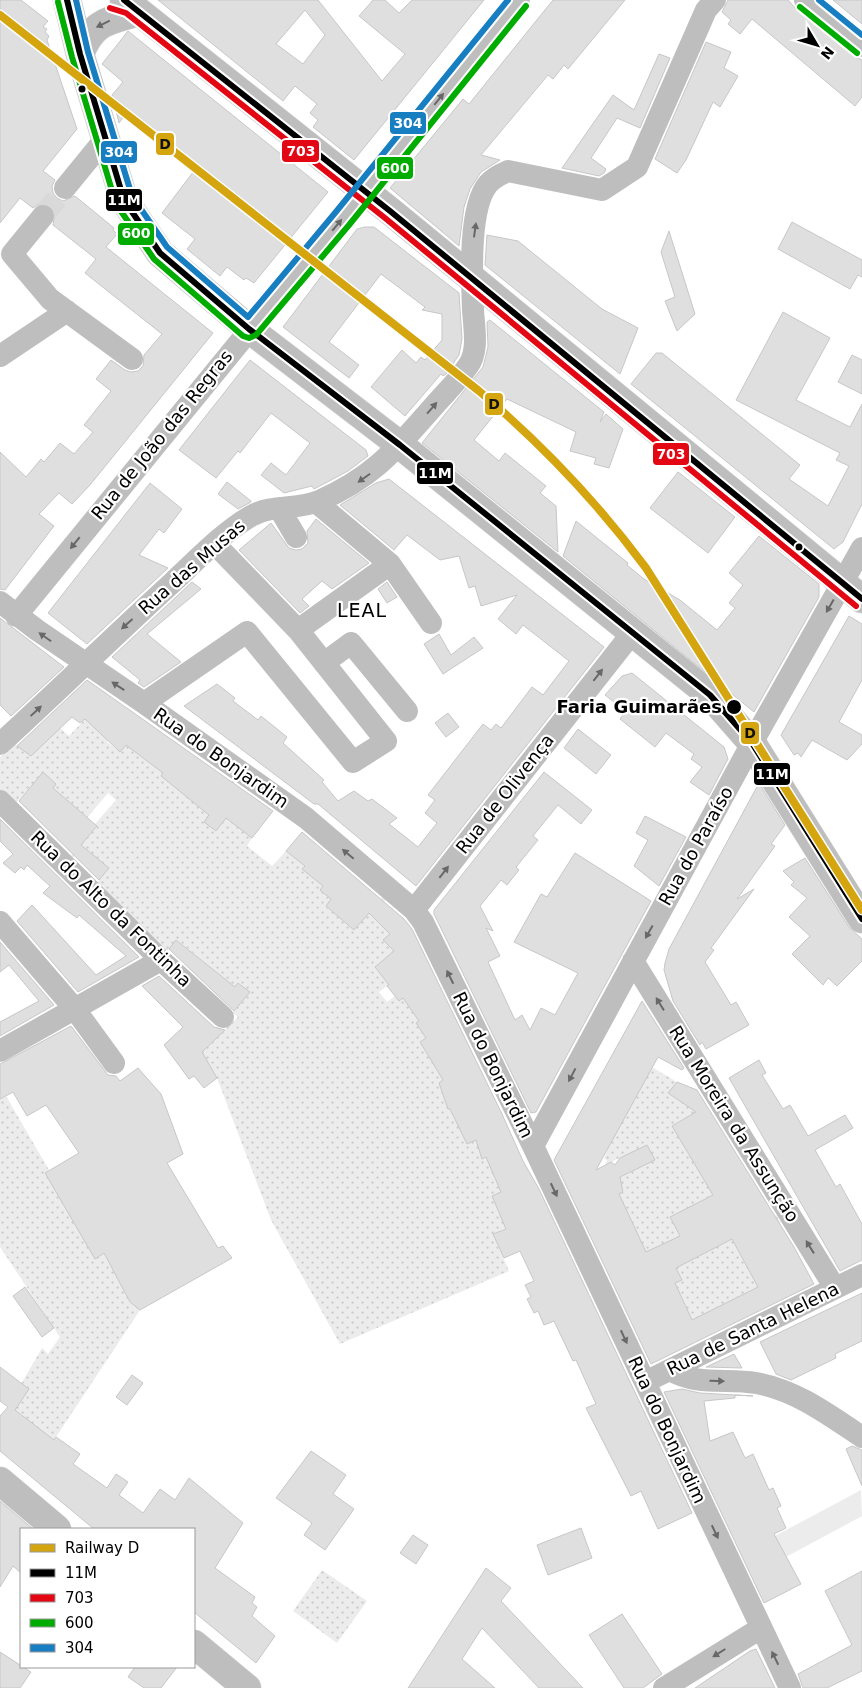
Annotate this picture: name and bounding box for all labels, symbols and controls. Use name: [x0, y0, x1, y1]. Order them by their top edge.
one-way arrow: [95, 20, 110, 28]
north arrow: [792, 20, 842, 70]
text: N: [817, 43, 837, 63]
unlabelled marker: [77, 84, 87, 94]
one-way arrow: [434, 92, 445, 105]
line badge: 304: [389, 111, 427, 135]
text: 304: [393, 115, 423, 131]
line badge: D: [155, 132, 175, 156]
text: D: [159, 136, 171, 152]
line badge: 703: [281, 139, 320, 163]
line badge: 304: [100, 140, 138, 164]
text: 703: [286, 143, 316, 159]
text: 304: [104, 144, 134, 160]
line badge: 600: [376, 156, 414, 180]
text: 600: [380, 160, 410, 176]
line badge: 11M: [105, 188, 143, 212]
text: 11M: [107, 192, 141, 208]
one-way arrow: [331, 219, 342, 232]
one-way arrow: [471, 221, 479, 237]
line badge: 600: [117, 222, 155, 246]
text: 600: [121, 225, 151, 241]
street label: Rua de João das Regras: [87, 346, 236, 524]
line badge: D: [484, 392, 504, 416]
text: D: [488, 396, 500, 412]
one-way arrow: [426, 402, 437, 415]
line badge: 703: [652, 442, 690, 466]
text: 703: [656, 446, 686, 462]
line badge: 11M: [416, 461, 454, 485]
text: 11M: [418, 465, 452, 481]
one-way arrow: [357, 473, 371, 483]
street label: Rua das Musas: [134, 515, 249, 619]
one-way arrow: [69, 537, 80, 550]
unlabelled marker: [794, 542, 804, 552]
district label: LEAL: [337, 599, 387, 621]
one-way arrow: [825, 600, 834, 613]
one-way arrow: [120, 618, 133, 629]
one-way arrow: [39, 632, 52, 642]
one-way arrow: [593, 669, 604, 682]
one-way arrow: [112, 681, 125, 691]
place label: Faria Guimarães: [557, 696, 722, 717]
marker: Faria Guimarães: [725, 698, 743, 716]
street label: Rua do Bonjardim: [150, 703, 293, 812]
one-way arrow: [29, 705, 41, 717]
line badge: D: [740, 721, 760, 745]
text: D: [744, 725, 756, 741]
street label: Rua de Olivença: [451, 730, 558, 858]
line badge: 11M: [753, 762, 791, 786]
text: 11M: [755, 766, 789, 782]
street label: Rua do Paraíso: [654, 783, 737, 909]
street label: Rua do Alto da Fontinha: [27, 826, 196, 991]
one-way arrow: [343, 848, 355, 860]
one-way arrow: [439, 865, 449, 878]
one-way arrow: [645, 925, 653, 939]
one-way arrow: [446, 970, 454, 984]
street label: Rua do Bonjardim: [449, 988, 538, 1141]
one-way arrow: [656, 998, 665, 1011]
street label: Rua Moreira da Assunção: [665, 1022, 804, 1226]
one-way arrow: [568, 1068, 576, 1082]
one-way arrow: [550, 1183, 558, 1197]
one-way arrow: [805, 1240, 814, 1253]
street label: Rua de Santa Helena: [663, 1278, 842, 1379]
one-way arrow: [620, 1330, 628, 1344]
street label: Rua do Bonjardim: [624, 1353, 711, 1507]
one-way arrow: [709, 1377, 725, 1385]
one-way arrow: [712, 1525, 720, 1539]
legend: [20, 1528, 195, 1668]
text: Railway D: [65, 1539, 139, 1557]
text: 11M: [65, 1564, 97, 1582]
text: 703: [65, 1589, 94, 1607]
text: 600: [65, 1614, 94, 1632]
text: 304: [65, 1639, 94, 1657]
one-way arrow: [713, 1649, 726, 1658]
one-way arrow: [771, 1651, 779, 1665]

